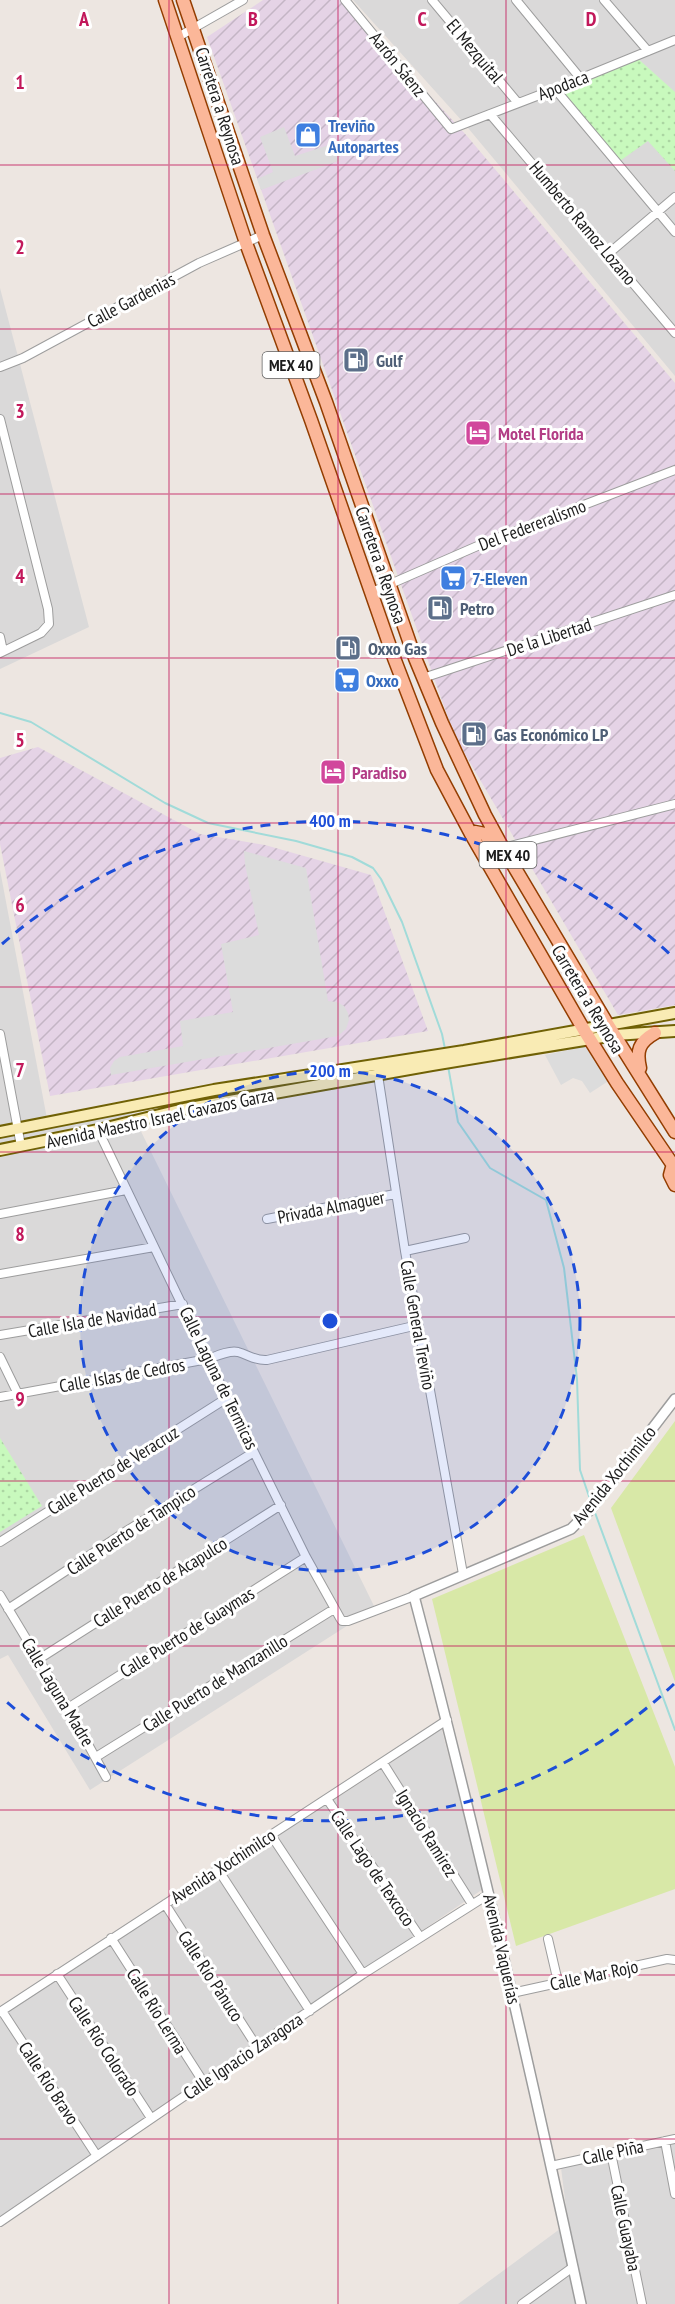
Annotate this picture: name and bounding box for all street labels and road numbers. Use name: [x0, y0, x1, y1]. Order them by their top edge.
street label: El Mezquital: [442, 14, 509, 88]
street label: Aarón Sáenz: [365, 27, 431, 101]
street label: Carretera a Reynosa: [190, 44, 250, 168]
street label: Apodaca: [534, 65, 592, 105]
street label: Humberto Ramoz Lozano: [524, 156, 642, 290]
street label: Calle Gardenias: [83, 267, 179, 333]
road number: MEX 40: [262, 352, 320, 378]
street label: Del Federeralismo: [475, 494, 589, 556]
street label: Carretera a Reynosa: [350, 503, 412, 627]
street label: De la Libertad: [504, 612, 594, 662]
road number: MEX 40: [480, 842, 536, 868]
street label: Carretera a Reynosa: [547, 941, 629, 1057]
street label: Avenida Maestro Israel Cavazos Garza: [44, 1083, 276, 1153]
street label: Privada Almaguer: [276, 1185, 387, 1229]
street label: Calle General Treviño: [395, 1258, 441, 1392]
street label: Calle Isla de Navidad: [26, 1297, 158, 1343]
street label: Calle Laguna de Termicas: [174, 1303, 264, 1453]
street label: Calle Islas de Cedros: [57, 1353, 187, 1397]
street label: Calle Puerto de Veracruz: [43, 1420, 183, 1520]
street label: Avenida Xochimilco: [567, 1421, 661, 1529]
street label: Calle Puerto de Tampico: [62, 1480, 200, 1580]
street label: Calle Puerto de Acapulco: [89, 1531, 231, 1632]
street label: Calle Puerto de Guaymas: [116, 1581, 258, 1683]
street label: Calle Puerto de Manzanillo: [138, 1629, 292, 1737]
street label: Calle Laguna Madre: [17, 1634, 99, 1750]
street label: Ignacio Ramirez: [391, 1785, 463, 1881]
street label: Calle Lago de Texcoco: [326, 1805, 420, 1931]
street label: Avenida Xochimilco: [166, 1823, 280, 1908]
street label: Avenida Vaquerías: [478, 1892, 526, 2006]
street label: Calle Río Pánuco: [173, 1926, 249, 2026]
street label: Calle Mar Rojo: [548, 1954, 640, 1996]
street label: Calle Río Lerma: [122, 1964, 192, 2058]
street label: Calle Río Colorado: [63, 1992, 145, 2100]
street label: Calle Ignacio Zaragoza: [179, 2007, 307, 2105]
street label: Calle Río Bravo: [14, 2037, 84, 2129]
street label: Calle Piña: [580, 2134, 646, 2170]
street label: Calle Guayaba: [606, 2183, 646, 2273]

